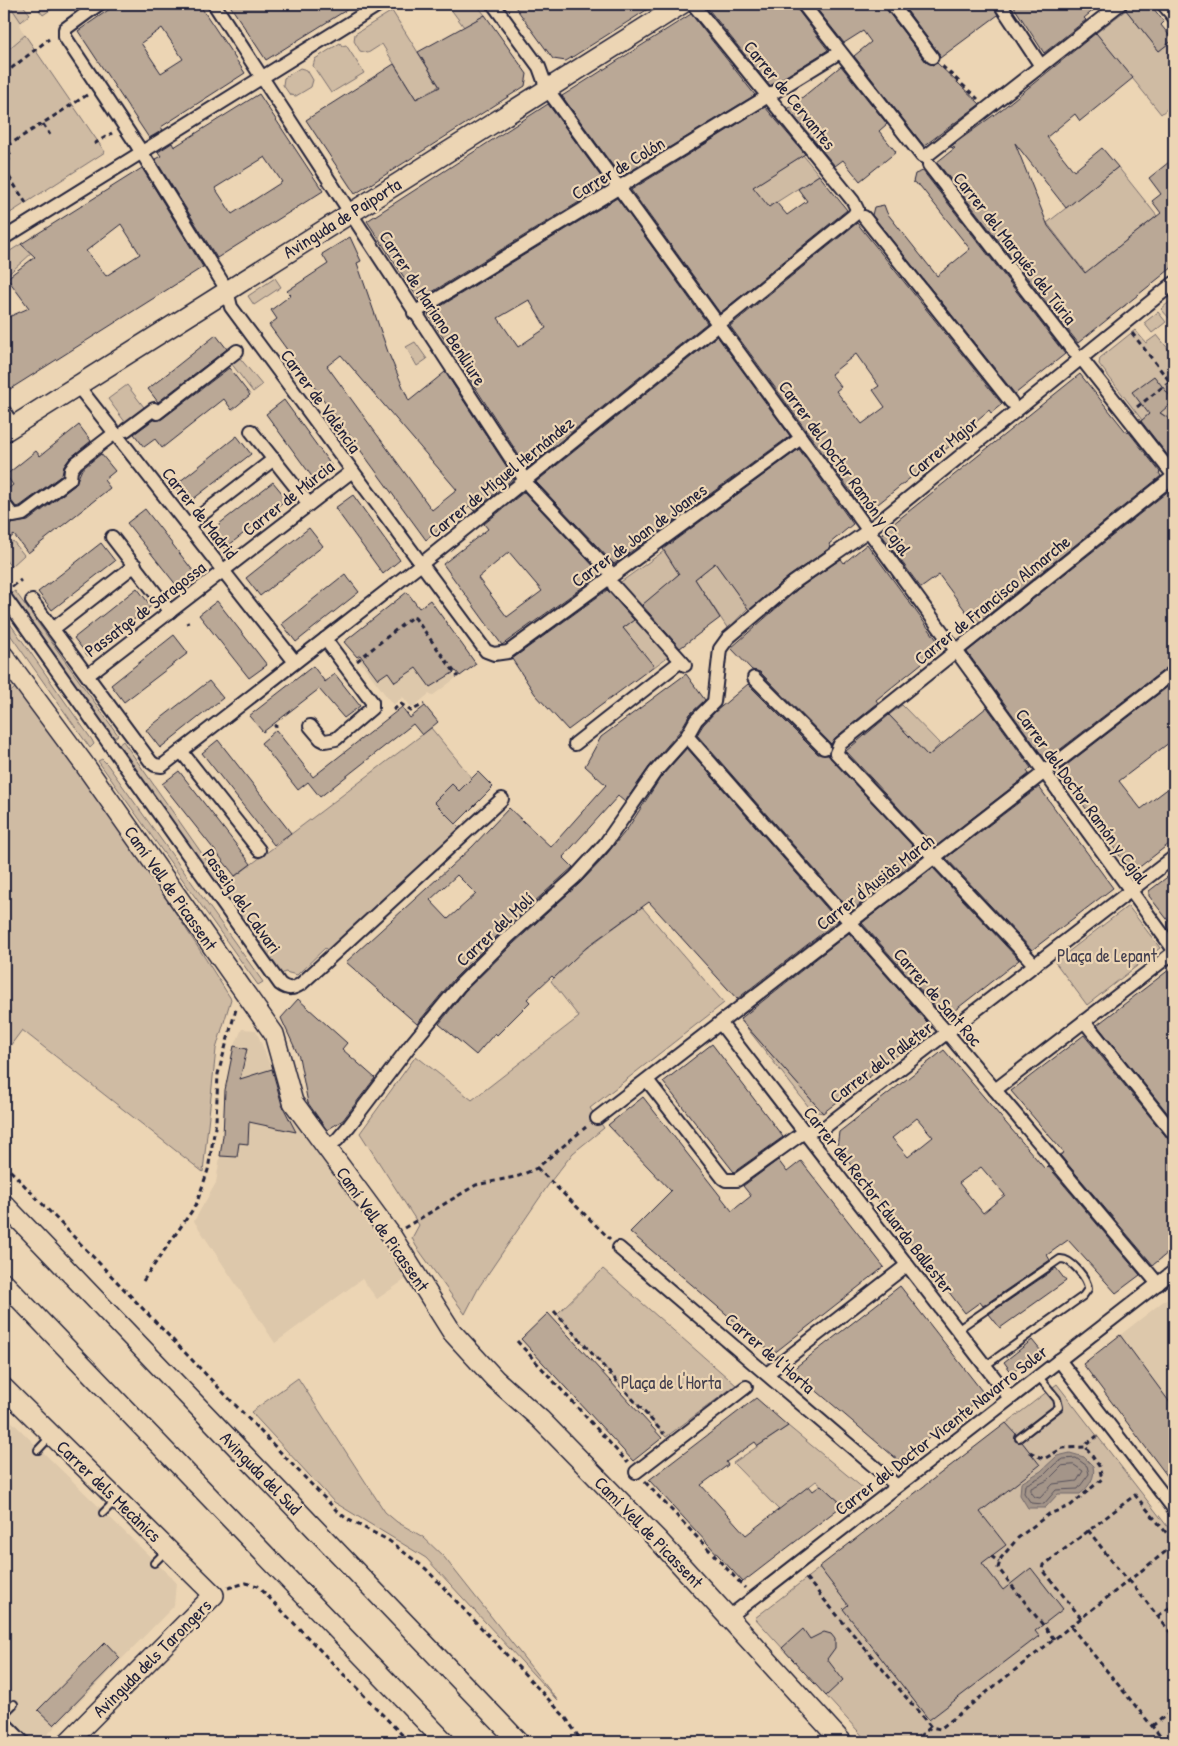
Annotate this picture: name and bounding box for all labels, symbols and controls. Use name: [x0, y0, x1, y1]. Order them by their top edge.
street label: Carrer de Cervantes: [738, 35, 842, 155]
street label: Carrer de Colón: [567, 130, 669, 206]
street label: Carrer del Marqués del Túria: [947, 166, 1083, 330]
street label: Avinguda de Paiporta: [278, 172, 406, 264]
street label: Carrer de Mariano Benlliure: [373, 226, 493, 390]
street label: Carrer de València: [275, 344, 367, 458]
street label: Carrer del Doctor Ramón y Cajal: [773, 375, 917, 561]
street label: Carrer de Miguel Hernández: [423, 410, 579, 544]
street label: Carrer Major: [902, 410, 984, 484]
street label: Carrer de Múrcia: [237, 454, 339, 542]
street label: Carrer de Madrid: [156, 462, 244, 564]
street label: Carrer de Joan de Joanes: [566, 477, 712, 593]
street label: Carrer de Francisco Almarche: [909, 529, 1075, 671]
street label: Passatge de Saragossa: [79, 555, 211, 663]
street label: Carrer del Doctor Ramón y Cajal: [1010, 703, 1154, 889]
street label: Camí Vell de Picassent: [119, 821, 224, 956]
street label: Carrer d'Ausiàs March: [811, 828, 939, 936]
street label: Passeig del Calvari: [196, 843, 288, 959]
street label: Carrer del Molí: [450, 886, 540, 972]
street label: Carrer de Sant Roc: [888, 942, 988, 1052]
park label: Plaça de Lepant: [1057, 943, 1158, 968]
street label: Carrer del Palleter: [824, 1015, 938, 1109]
street label: Carrer del Rector Eduardo Ballester: [798, 1101, 960, 1299]
street label: Camí Vell de Picassent: [331, 1162, 436, 1297]
street label: Carrer de l’Horta: [720, 1307, 820, 1399]
street label: Carrer del Doctor Vicente Navarro Soler: [829, 1339, 1053, 1521]
park label: Plaça de l'Horta: [621, 1370, 721, 1395]
street label: Avinguda del Sud: [215, 1426, 307, 1520]
street label: Carrer dels Mecànics: [51, 1434, 167, 1548]
street label: Camí Vell de Picassent: [589, 1470, 710, 1594]
street label: Avinguda dels Tarongers: [87, 1593, 217, 1723]

